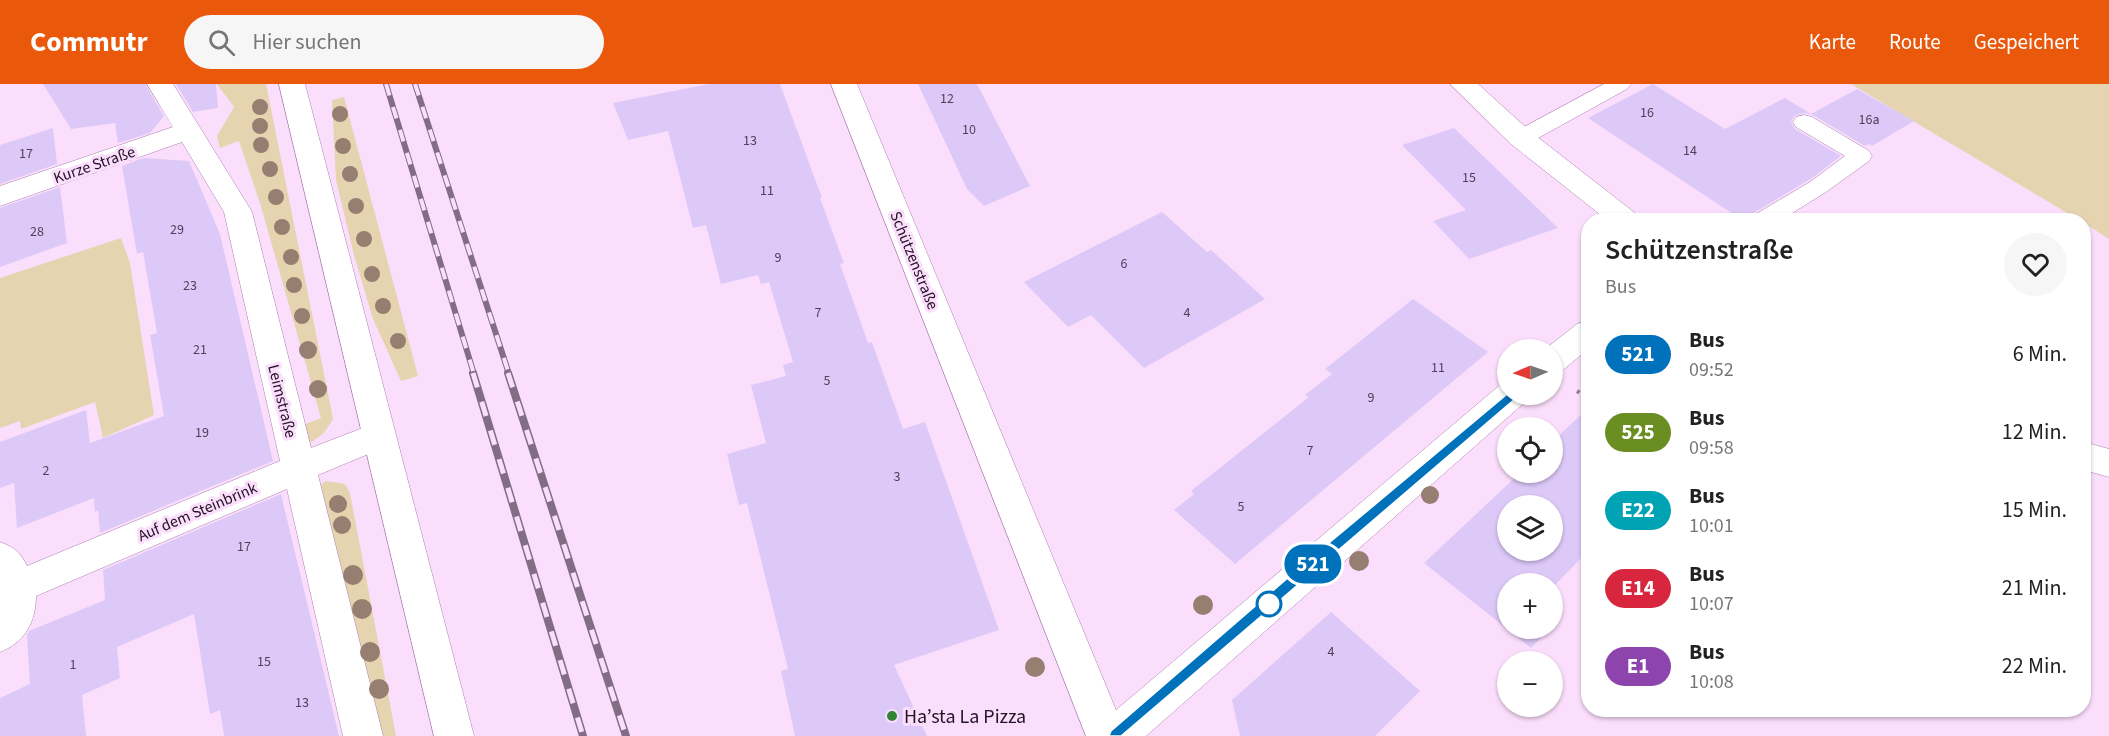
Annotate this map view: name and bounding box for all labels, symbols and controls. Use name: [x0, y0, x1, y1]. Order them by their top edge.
search box: [184, 15, 604, 69]
text: Commutr: [30, 22, 148, 62]
icon: search: [205, 26, 238, 59]
text: Hier suchen: [253, 26, 361, 58]
text: Karte: [1809, 27, 1856, 57]
text: Route: [1889, 27, 1941, 57]
text: Gespeichert: [1974, 27, 2079, 57]
house number: 12: [940, 89, 954, 109]
house number: 16: [1640, 103, 1654, 123]
house number: 16a: [1859, 110, 1879, 130]
house number: 10: [962, 120, 976, 140]
house number: 13: [743, 131, 757, 151]
street label: Kurze Straße: [51, 141, 138, 189]
house number: 14: [1683, 141, 1697, 161]
house number: 17: [19, 144, 33, 164]
house number: 15: [1462, 168, 1476, 188]
house number: 11: [760, 181, 774, 201]
street label: Schützenstraße: [884, 208, 944, 313]
house number: 29: [170, 220, 184, 240]
house number: 28: [30, 222, 44, 242]
text: Schützenstraße: [1605, 230, 1793, 270]
button: heart: [2004, 233, 2067, 296]
house number: 9: [775, 248, 782, 268]
house number: 6: [1121, 254, 1128, 274]
text: Bus: [1605, 273, 1636, 301]
house number: 23: [183, 276, 197, 296]
house number: 7: [815, 303, 822, 323]
house number: 4: [1184, 303, 1191, 323]
text: Bus: [1689, 324, 1725, 356]
text: 6 Min.: [2013, 338, 2067, 370]
north arrow: [1497, 339, 1563, 405]
map controls: [1497, 339, 1563, 717]
text: 521: [1621, 339, 1655, 369]
house number: 21: [193, 340, 207, 360]
text: 09:52: [1689, 356, 1734, 384]
house number: 11: [1431, 358, 1445, 378]
street label: Leimstraße: [262, 362, 302, 440]
house number: 5: [824, 371, 831, 391]
house number: 9: [1368, 388, 1375, 408]
text: Bus: [1689, 402, 1725, 434]
text: 12 Min.: [2002, 416, 2067, 448]
button: locate: [1497, 417, 1563, 483]
text: 525: [1621, 417, 1655, 447]
house number: 19: [195, 423, 209, 443]
text: 09:58: [1689, 434, 1734, 462]
house number: 7: [1307, 441, 1314, 461]
house number: 2: [43, 461, 50, 481]
house number: 3: [894, 467, 901, 487]
street label: Auf dem Steinbrink: [134, 477, 260, 547]
text: Bus: [1689, 480, 1725, 512]
text: 15 Min.: [2002, 494, 2067, 526]
button: layers: [1497, 495, 1563, 561]
text: E22: [1621, 495, 1655, 525]
house number: 5: [1238, 497, 1245, 517]
text: 10:01: [1689, 512, 1734, 540]
house number: 17: [237, 537, 251, 557]
line badge: 521: [1278, 544, 1348, 584]
text: 521: [1296, 549, 1330, 579]
text: Bus: [1689, 558, 1725, 590]
text: 21 Min.: [2002, 572, 2067, 604]
button: +: [1497, 573, 1563, 639]
text: E14: [1621, 573, 1655, 603]
text: 10:07: [1689, 590, 1734, 618]
unlabelled marker: [1256, 591, 1282, 617]
text: Bus: [1689, 636, 1725, 668]
house number: 4: [1328, 642, 1335, 662]
text: 22 Min.: [2002, 650, 2067, 682]
button: −: [1497, 651, 1563, 717]
text: E1: [1627, 651, 1649, 681]
house number: 15: [257, 652, 271, 672]
house number: 1: [70, 655, 77, 675]
text: 10:08: [1689, 668, 1734, 696]
house number: 13: [295, 693, 309, 713]
place label: Ha’sta La Pizza: [904, 703, 1026, 731]
marker: Ha’sta La Pizza: [885, 709, 899, 723]

